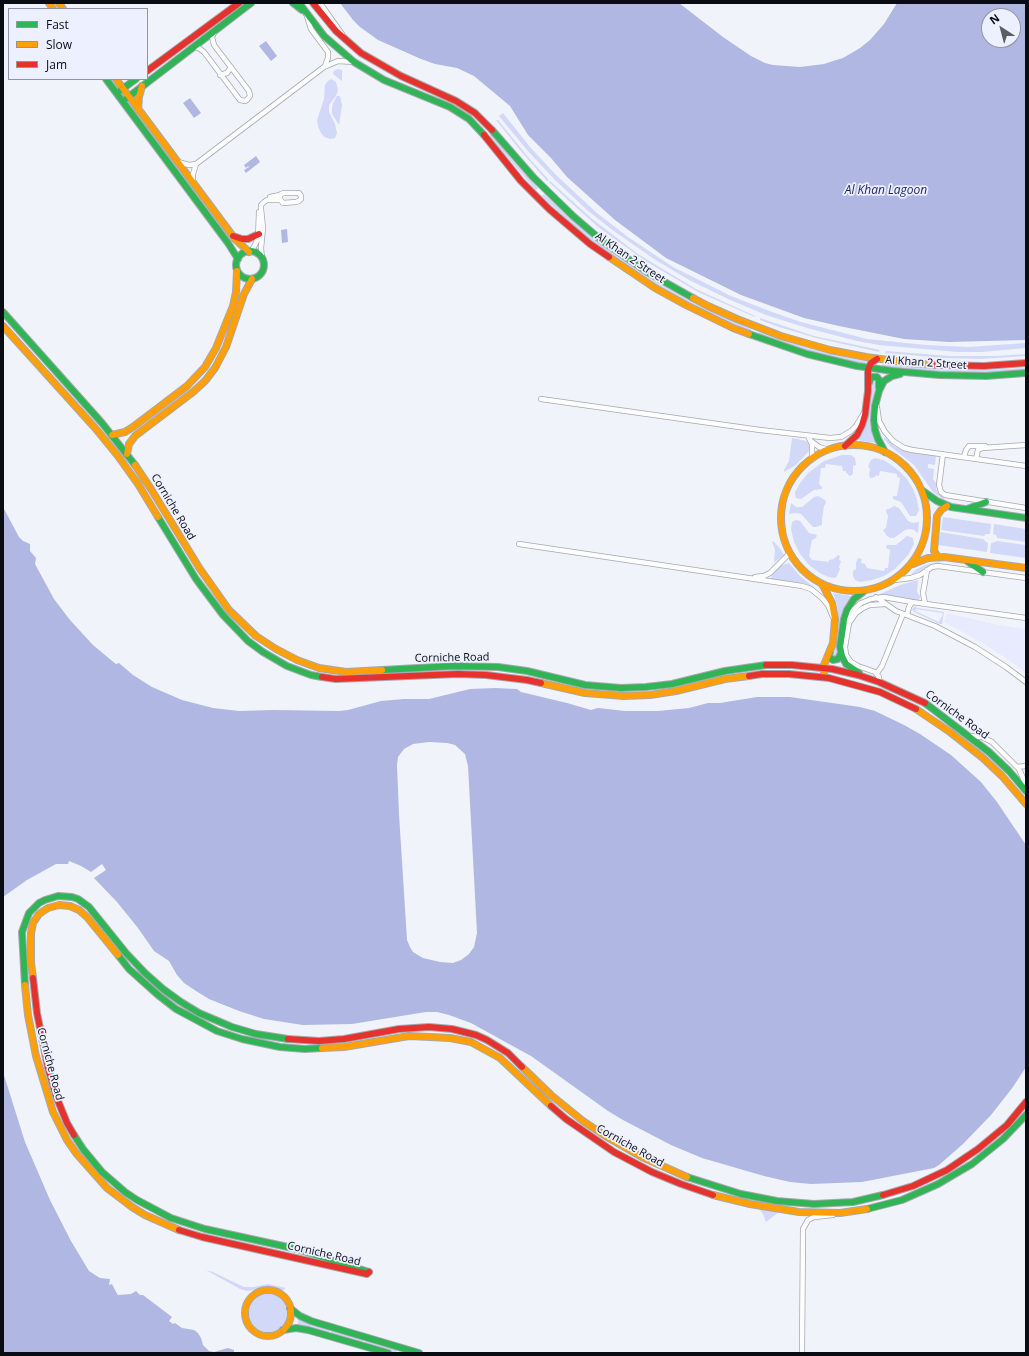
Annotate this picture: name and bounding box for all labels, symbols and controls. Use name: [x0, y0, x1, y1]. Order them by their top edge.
legend: [8, 8, 148, 80]
north arrow: [981, 8, 1021, 48]
text: N: [986, 10, 1002, 27]
text: Fast: [46, 16, 69, 33]
text: Slow: [46, 36, 72, 53]
text: Jam: [46, 56, 67, 73]
water label: Al Khan Lagoon: [845, 184, 927, 198]
street label: Al Khan 2 Street: [592, 230, 668, 286]
street label: Al Khan 2 Street: [885, 354, 967, 372]
street label: Corniche Road: [148, 472, 198, 542]
street label: Corniche Road: [414, 651, 490, 665]
street label: Corniche Road: [923, 688, 991, 742]
street label: Corniche Road: [34, 1026, 66, 1102]
street label: Corniche Road: [594, 1122, 666, 1170]
street label: Corniche Road: [286, 1239, 362, 1269]

